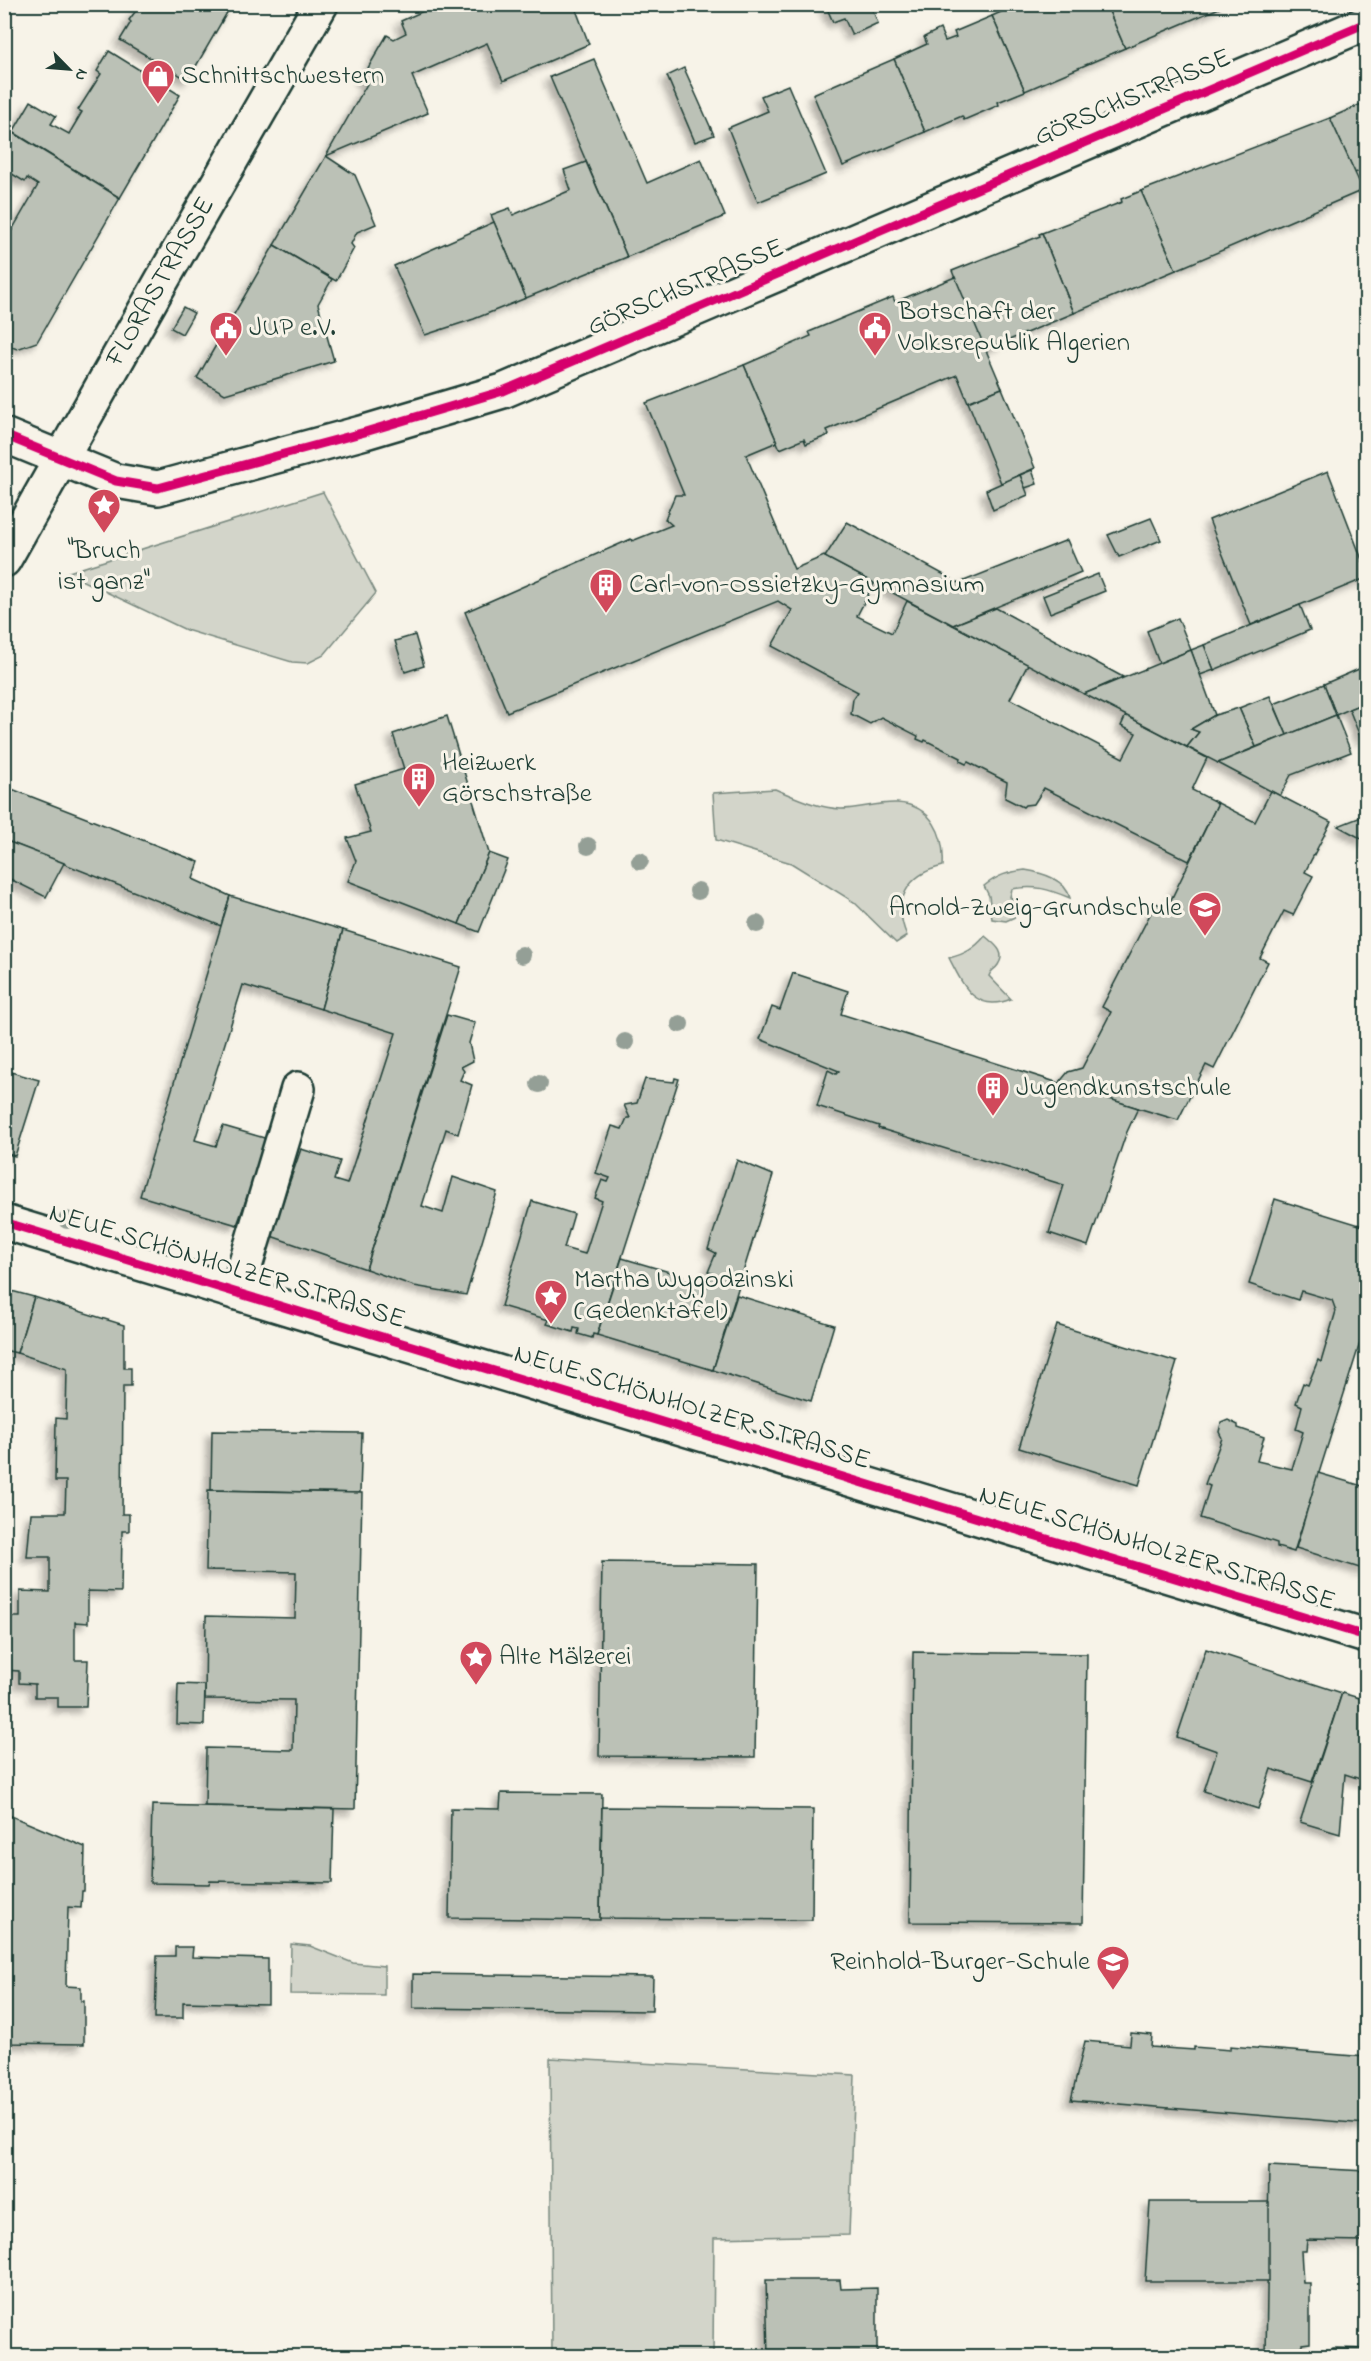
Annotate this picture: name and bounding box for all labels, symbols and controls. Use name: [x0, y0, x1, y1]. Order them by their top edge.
north arrow: [39, 39, 99, 99]
street label: GÖRSCHSTRASSE: [1029, 39, 1237, 157]
place label: Schnittschwestern: [181, 57, 384, 96]
shop icon: Schnittschwestern: [140, 58, 176, 105]
text: N: [68, 65, 94, 85]
street label: FLORASTRASSE: [96, 190, 226, 375]
street label: GÖRSCHSTRASSE: [582, 229, 790, 347]
place label: Botschaft der Volksrepublik Algerien: [897, 293, 1130, 363]
place label: JUP e.V.: [249, 309, 336, 348]
public building icon: JUP e.V.: [208, 310, 244, 357]
public building icon: Botschaft der Volksrepublik Algerien: [857, 310, 893, 357]
place icon: "Bruch ist ganz": [86, 487, 122, 534]
place label: "Bruch ist ganz": [58, 532, 150, 602]
place label: Carl-von-Ossietzky-Gymnasium: [629, 566, 985, 605]
building icon: Carl-von-Ossietzky-Gymnasium: [588, 567, 624, 614]
place label: Heizwerk Görschstraße: [442, 744, 593, 814]
building icon: Heizwerk Görschstraße: [401, 761, 437, 808]
place label: Arnold-Zweig-Grundschule: [889, 889, 1183, 928]
school or university icon: Arnold-Zweig-Grundschule: [1187, 890, 1223, 937]
place label: Jugendkunstschule: [1016, 1069, 1232, 1108]
building icon: Jugendkunstschule: [975, 1070, 1011, 1117]
street label: NEUE SCHÖNHOLZER STRASSE: [44, 1194, 410, 1340]
place label: Martha Wygodzinski (Gedenktafel): [574, 1261, 794, 1331]
place icon: Martha Wygodzinski (Gedenktafel): [533, 1278, 569, 1325]
street label: NEUE SCHÖNHOLZER STRASSE: [509, 1335, 875, 1481]
street label: NEUE SCHÖNHOLZER STRASSE: [974, 1476, 1340, 1622]
place label: Alte Mälzerei: [499, 1638, 631, 1677]
place icon: Alte Mälzerei: [458, 1639, 494, 1686]
place label: Reinhold-Burger-Schule: [830, 1943, 1091, 1982]
school or university icon: Reinhold-Burger-Schule: [1095, 1944, 1131, 1991]

